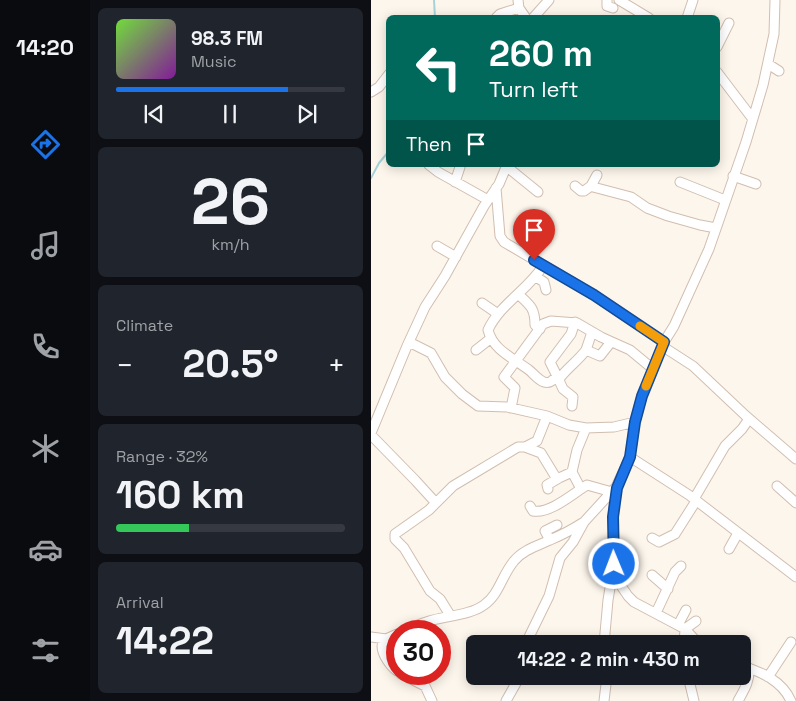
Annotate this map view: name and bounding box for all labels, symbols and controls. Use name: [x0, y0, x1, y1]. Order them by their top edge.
text: 98.3 FM: [191, 26, 263, 51]
text: 260 m: [489, 32, 593, 76]
text: 14:20: [16, 33, 74, 61]
icon: left: [406, 35, 471, 100]
text: Music: [191, 51, 237, 72]
text: Turn left: [489, 75, 579, 103]
icon: previous: [140, 100, 168, 128]
icon: pause: [216, 100, 244, 128]
icon: next: [293, 100, 321, 128]
icon: directions: [28, 127, 63, 162]
icon: arrive: [462, 130, 490, 158]
text: Then: [406, 132, 452, 157]
text: 26: [191, 160, 270, 243]
pin: [513, 209, 555, 260]
icon: arrive: [520, 216, 548, 244]
icon: music: [28, 228, 63, 263]
text: km/h: [211, 234, 250, 255]
text: Climate: [116, 315, 173, 336]
icon: phone: [28, 329, 63, 364]
text: 20.5°: [183, 340, 278, 388]
text: −: [116, 347, 133, 383]
text: +: [328, 347, 345, 383]
icon: climate: [28, 431, 63, 466]
text: Range · 32%: [116, 446, 208, 467]
text: 160 km: [116, 471, 245, 519]
icon: car: [28, 532, 63, 567]
position arrow: [587, 537, 639, 589]
text: Arrival: [116, 592, 164, 613]
text: 14:22: [116, 617, 214, 665]
speed limit sign: 30: [386, 620, 451, 685]
icon: filters: [28, 633, 63, 668]
text: 14:22 · 2 min · 430 m: [517, 647, 700, 672]

